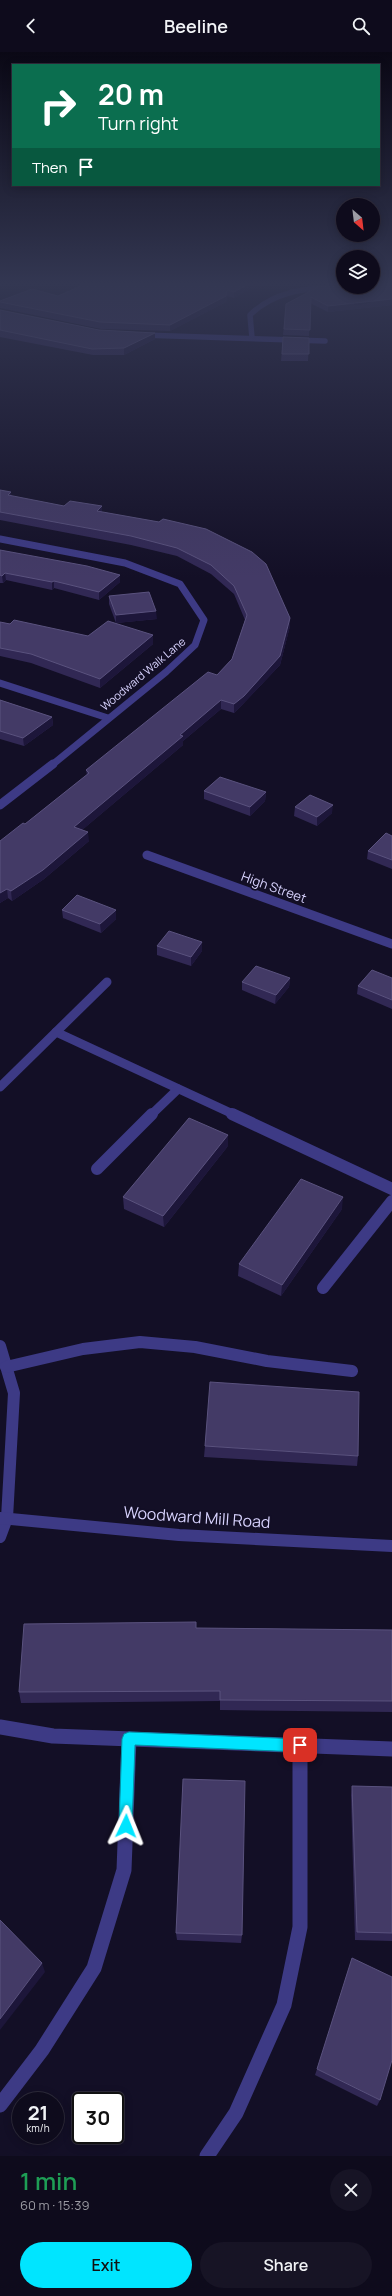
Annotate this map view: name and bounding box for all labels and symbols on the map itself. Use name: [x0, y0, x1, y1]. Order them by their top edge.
north arrow: [336, 198, 380, 242]
street label: Woodward Walk Lane: [97, 633, 189, 714]
street label: High Street: [239, 867, 309, 907]
street label: Woodward Mill Road: [123, 1501, 271, 1533]
pin: [283, 1728, 317, 1762]
position arrow: [105, 1805, 147, 1847]
speed limit sign: 30: [72, 2092, 124, 2144]

